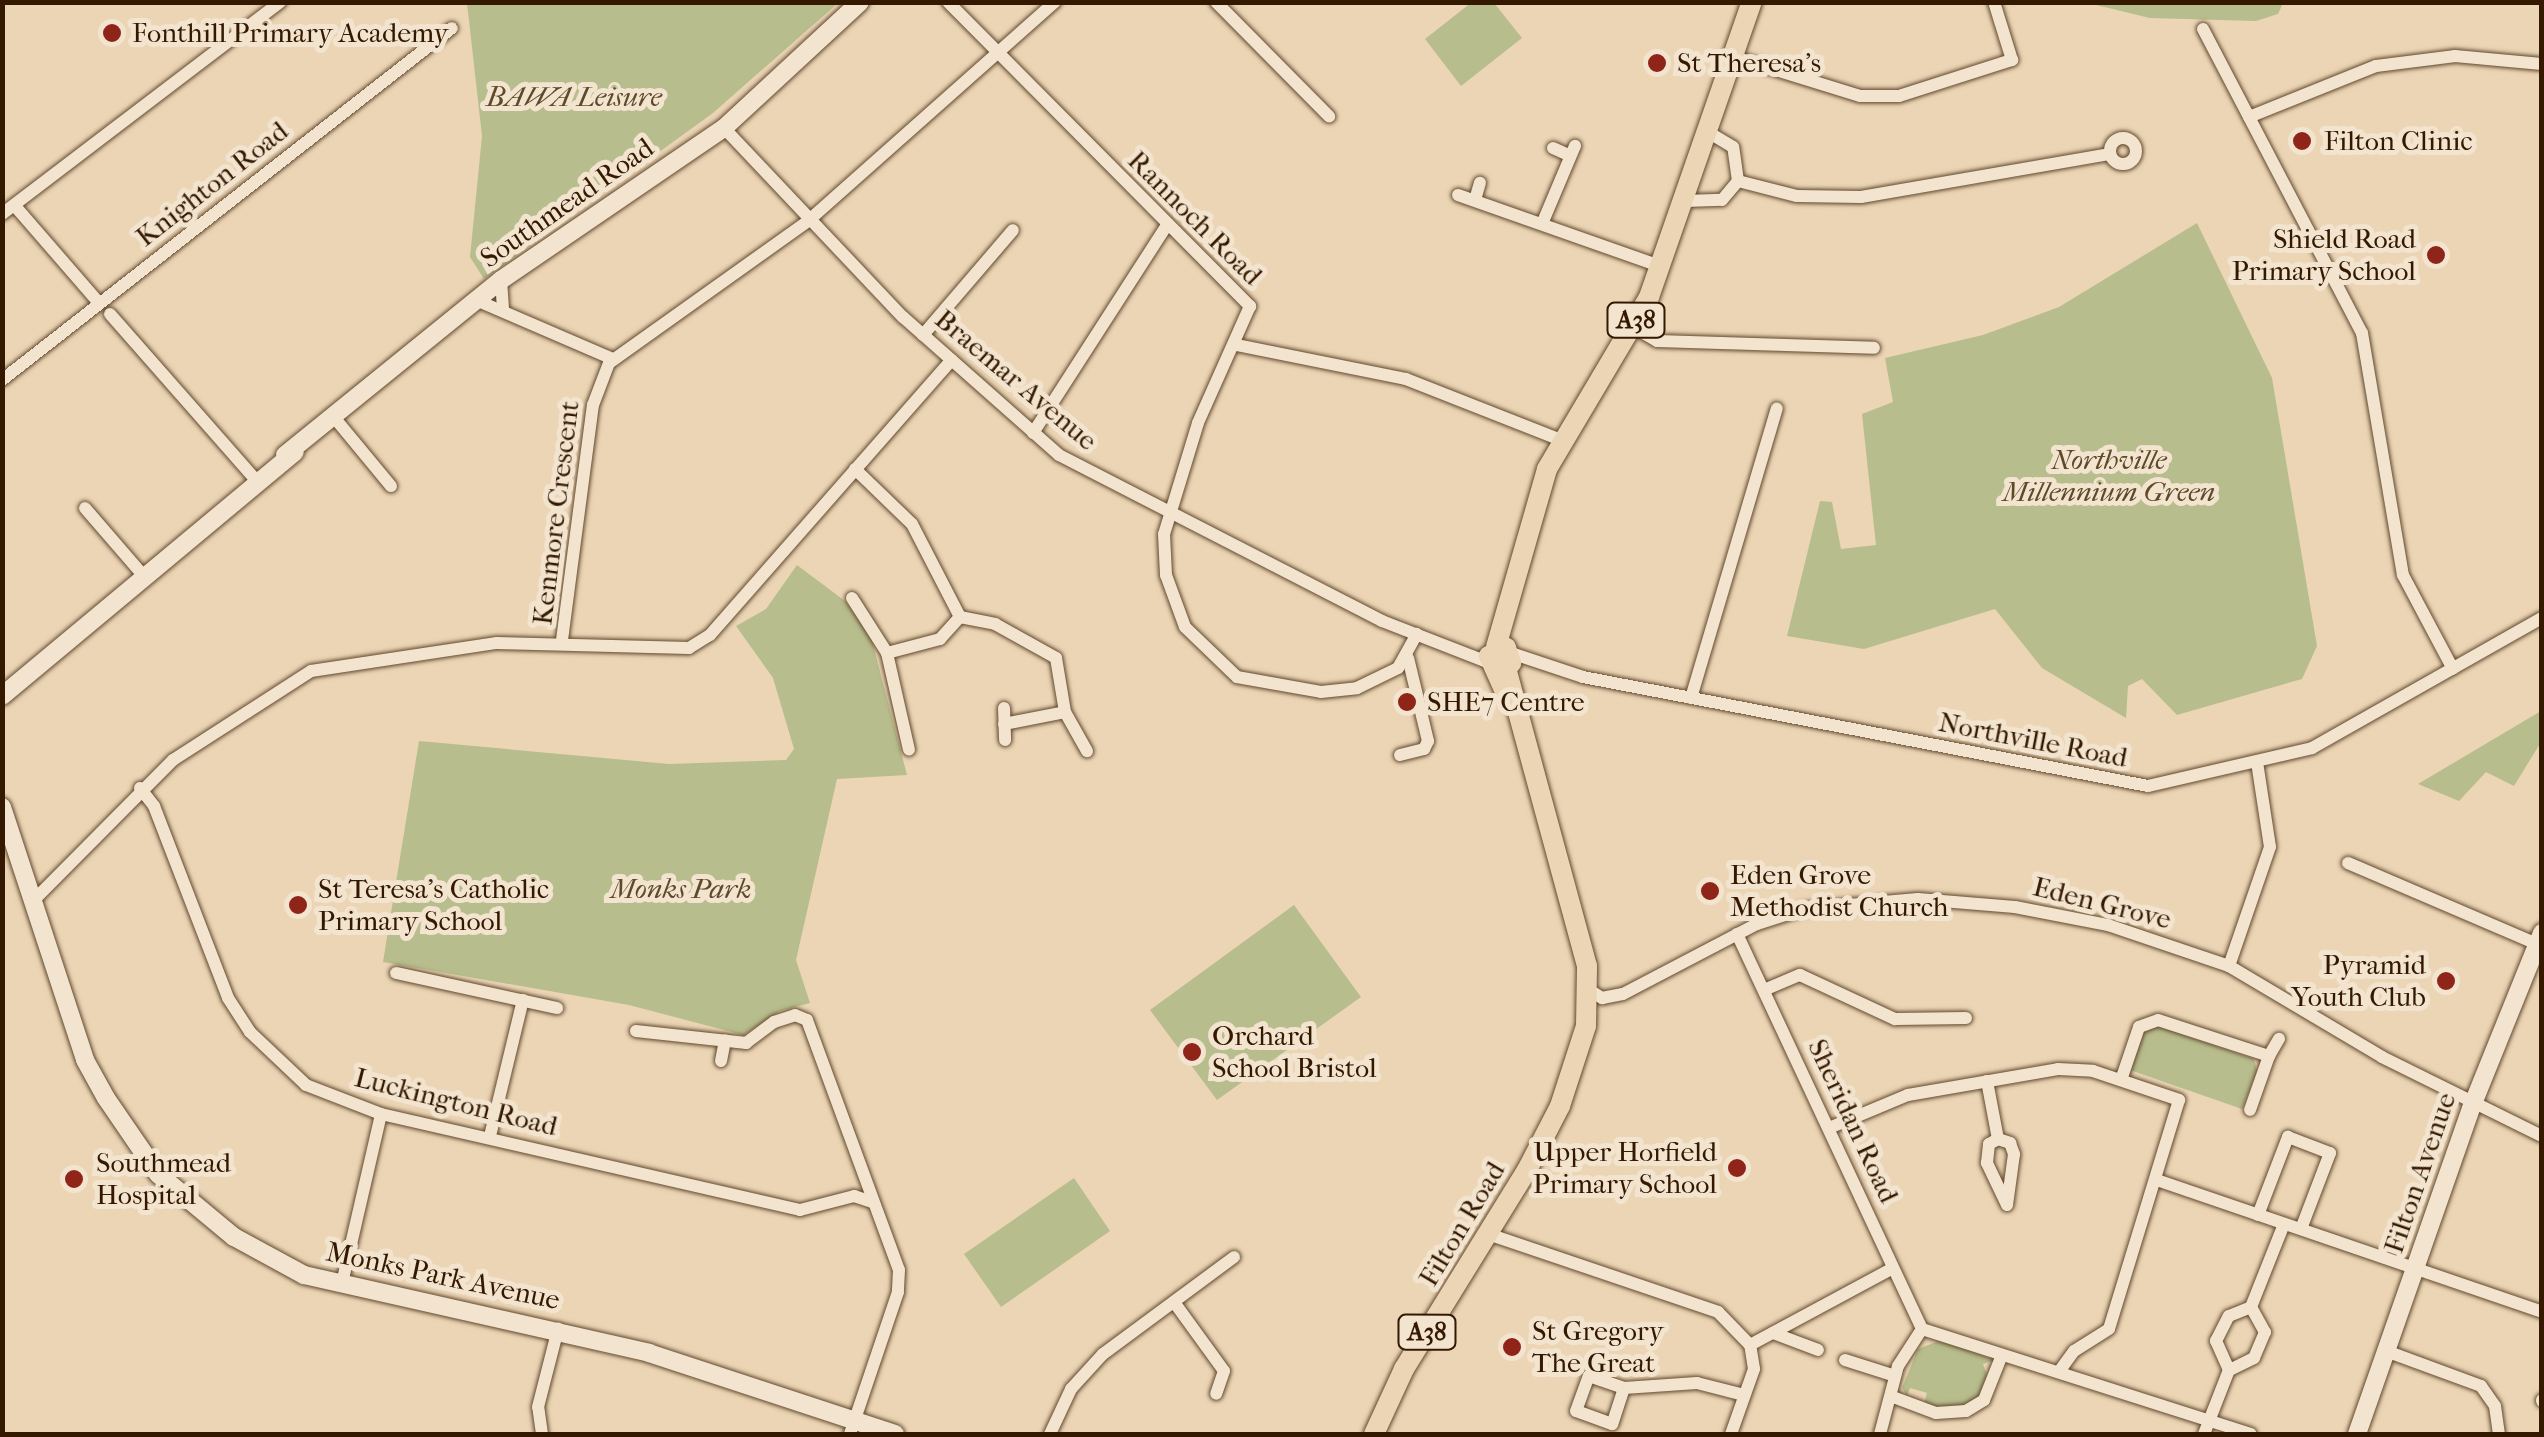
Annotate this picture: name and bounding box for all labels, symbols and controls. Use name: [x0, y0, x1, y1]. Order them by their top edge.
place label: Fonthill Primary Academy: [132, 16, 448, 50]
marker: Fonthill Primary Academy: [101, 22, 123, 44]
place label: St Theresa's: [1677, 46, 1821, 80]
marker: St Theresa's: [1646, 52, 1668, 74]
park label: BAWA Leisure: [486, 80, 662, 114]
street label: Knighton Road: [129, 114, 295, 254]
place label: Filton Clinic: [2324, 124, 2473, 158]
marker: Filton Clinic: [2289, 128, 2315, 154]
street label: Southmead Road: [474, 131, 660, 275]
street label: Rannoch Road: [1121, 144, 1269, 292]
place label: Shield Road Primary School: [2232, 222, 2416, 288]
marker: Shield Road Primary School: [2425, 244, 2447, 266]
road number: A38: [1606, 300, 1666, 340]
street label: Braemar Avenue: [928, 302, 1104, 458]
street label: Kenmore Crescent: [526, 399, 586, 627]
park label: Northville Millennium Green: [2003, 443, 2215, 509]
place label: SHE7 Centre: [1427, 685, 1585, 719]
marker: SHE7 Centre: [1396, 691, 1418, 713]
street label: Northville Road: [1936, 705, 2130, 775]
place label: Eden Grove Methodist Church: [1730, 858, 1949, 924]
street label: Eden Grove: [2030, 870, 2174, 936]
place label: St Teresa's Catholic Primary School: [318, 872, 549, 938]
park label: Monks Park: [611, 872, 751, 906]
marker: Eden Grove Methodist Church: [1699, 880, 1721, 902]
marker: St Teresa's Catholic Primary School: [287, 894, 309, 916]
place label: Pyramid Youth Club: [2291, 948, 2426, 1014]
marker: Pyramid Youth Club: [2435, 970, 2457, 992]
place label: Orchard School Bristol: [1212, 1019, 1377, 1085]
street label: Sheridan Road: [1800, 1034, 1906, 1208]
marker: Orchard School Bristol: [1181, 1041, 1203, 1063]
street label: Luckington Road: [351, 1061, 561, 1143]
street label: Filton Avenue: [2377, 1088, 2463, 1258]
place label: Upper Horfield Primary School: [1533, 1135, 1717, 1201]
place label: Southmead Hospital: [96, 1146, 231, 1212]
street label: Filton Road: [1412, 1156, 1512, 1292]
marker: Upper Horfield Primary School: [1726, 1157, 1748, 1179]
marker: Southmead Hospital: [61, 1166, 87, 1192]
street label: Monks Park Avenue: [323, 1235, 563, 1317]
road number: A38: [1397, 1312, 1457, 1352]
place label: St Gregory The Great: [1532, 1314, 1664, 1380]
marker: St Gregory The Great: [1501, 1336, 1523, 1358]

